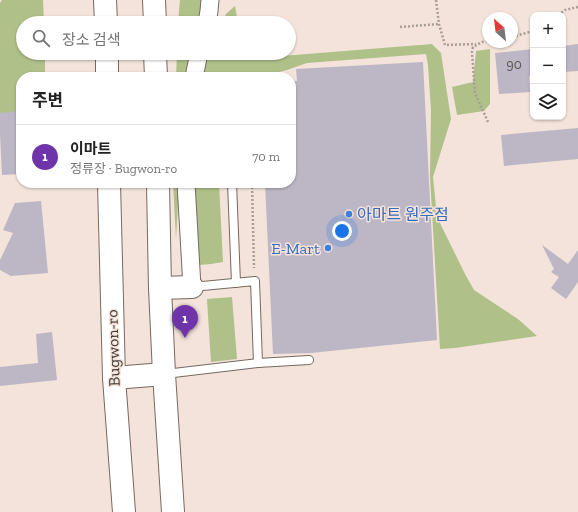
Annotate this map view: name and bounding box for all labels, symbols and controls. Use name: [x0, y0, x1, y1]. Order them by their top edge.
north arrow: [482, 12, 518, 48]
map controls: [530, 12, 566, 120]
button: +: [530, 12, 566, 48]
search box: [16, 16, 296, 60]
icon: search: [30, 27, 52, 49]
text: 장소 검색: [62, 31, 121, 49]
button: −: [530, 48, 566, 84]
house number: 90: [506, 56, 522, 73]
button: layers: [530, 84, 566, 120]
text: 주변: [32, 90, 63, 110]
text: 이마트: [70, 140, 111, 158]
text: 1: [42, 149, 48, 164]
text: 70 m: [252, 149, 280, 164]
text: 정류장 · Bugwon-ro: [70, 161, 177, 176]
place label: 아마트 원주점: [357, 205, 449, 224]
marker: 아마트 원주점: [344, 209, 354, 219]
your location: [332, 221, 352, 241]
place label: E-Mart: [271, 239, 320, 258]
marker: E-Mart: [323, 243, 333, 253]
pin: 1: [172, 305, 198, 338]
street label: Bugwon-ro: [102, 309, 124, 387]

